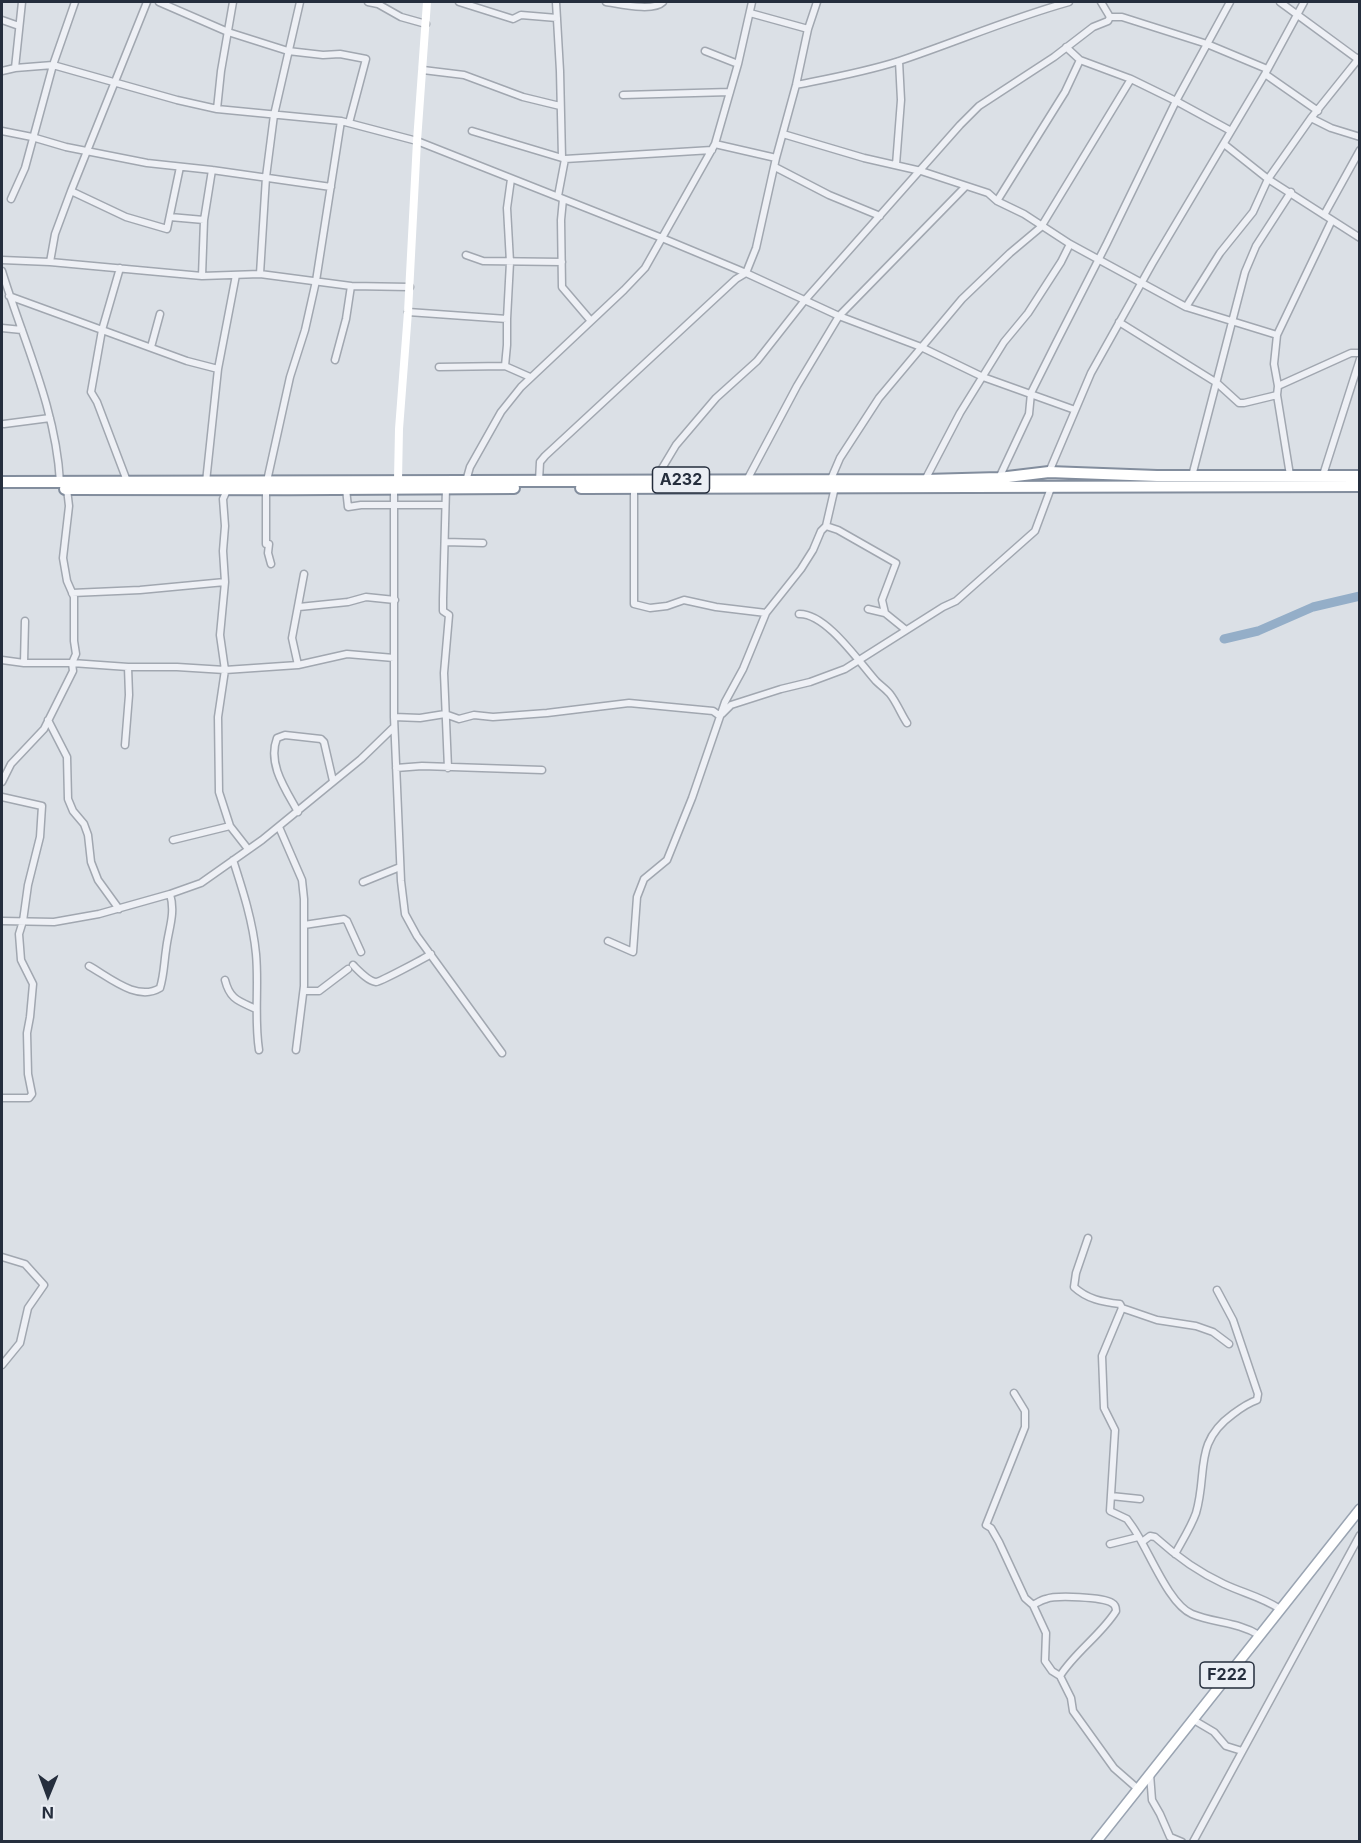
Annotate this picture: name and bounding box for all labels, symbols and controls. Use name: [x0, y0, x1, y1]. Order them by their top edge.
road number: A232: [652, 467, 710, 493]
road number: F222: [1200, 1662, 1254, 1688]
north arrow: [18, 1765, 78, 1825]
text: N: [41, 1803, 54, 1823]

